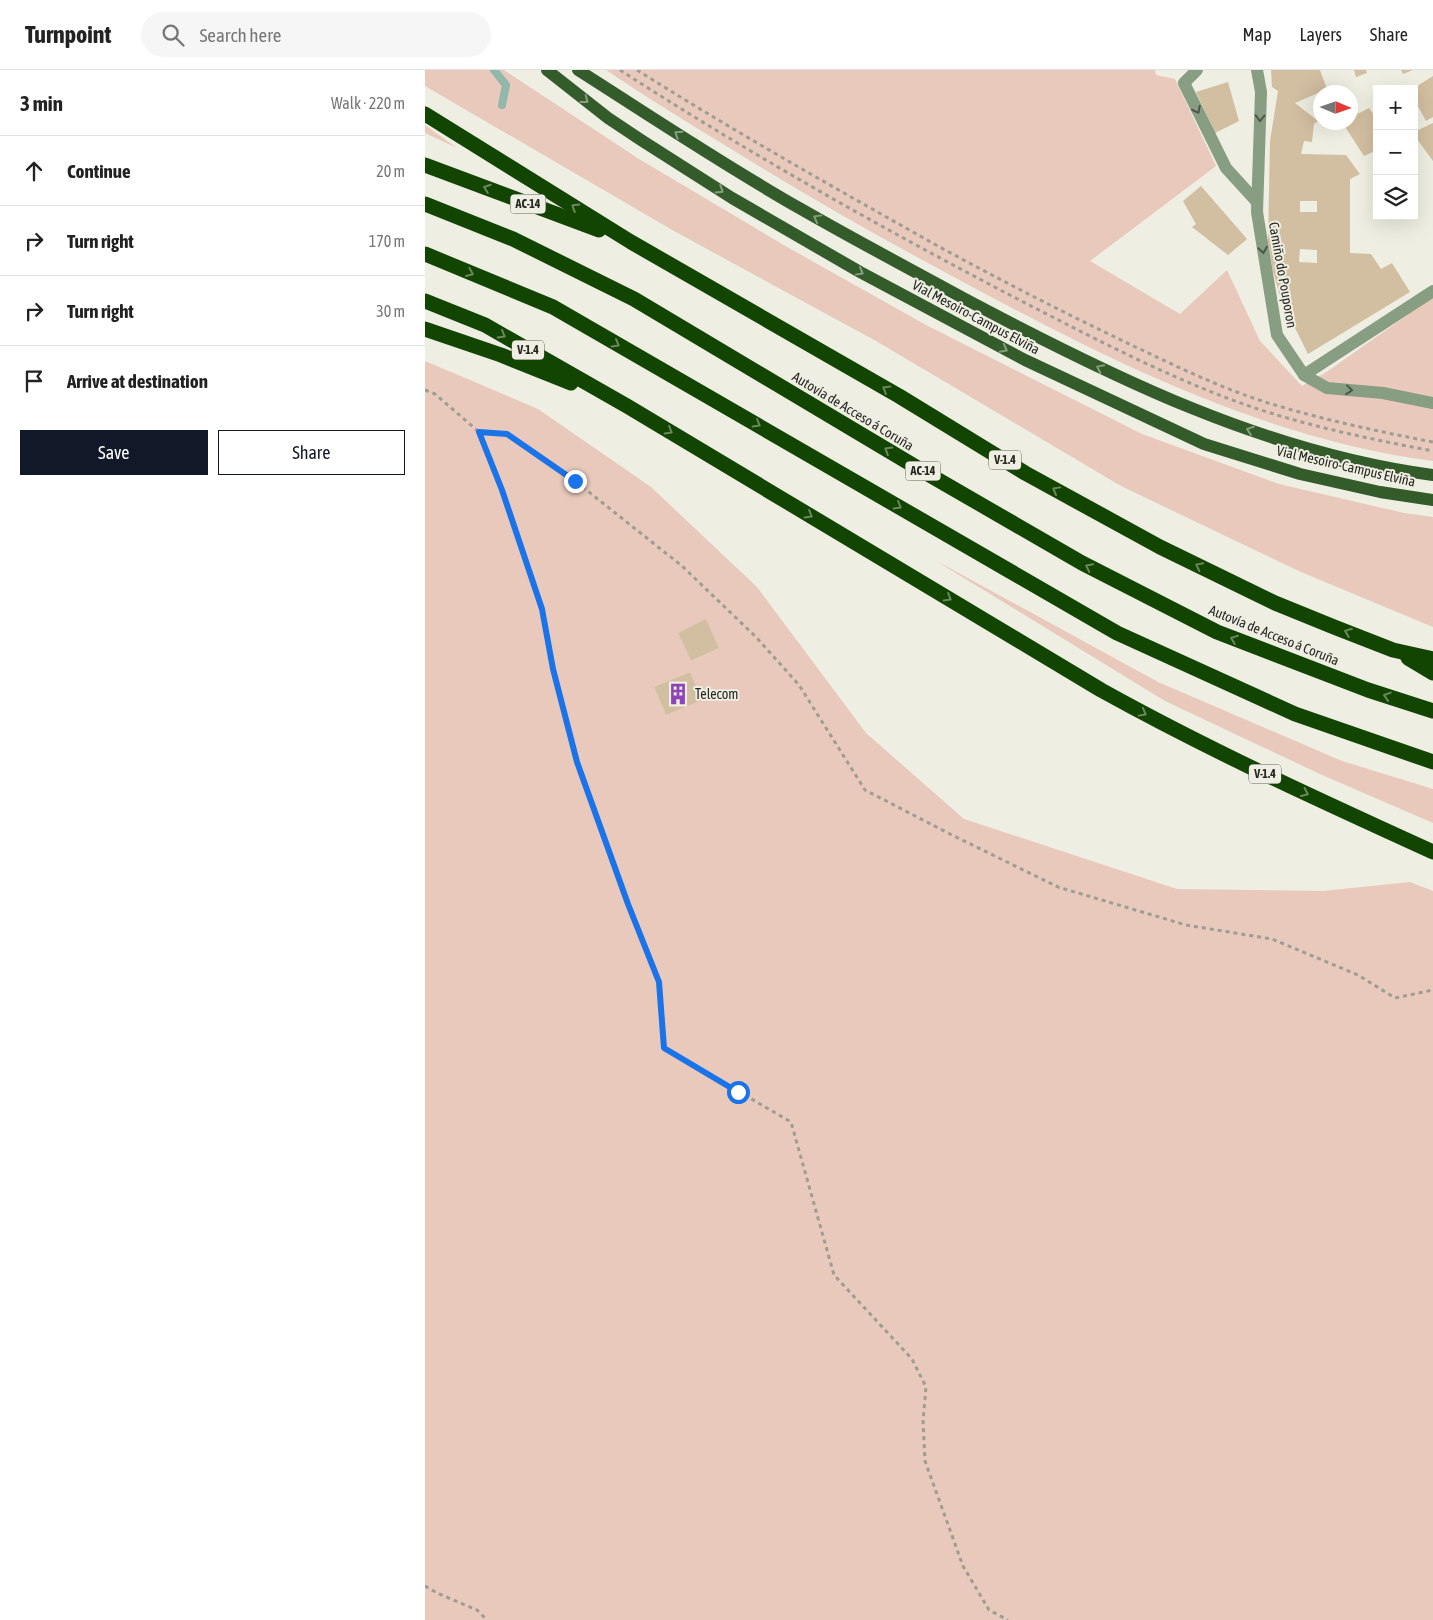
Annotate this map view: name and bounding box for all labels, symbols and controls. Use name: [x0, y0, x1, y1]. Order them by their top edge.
search box: [141, 12, 491, 57]
text: Turnpoint: [25, 21, 111, 48]
icon: search: [159, 21, 187, 49]
text: Search here: [199, 24, 281, 46]
text: Map: [1242, 24, 1271, 45]
text: Layers: [1299, 24, 1342, 45]
text: Share: [1370, 24, 1408, 45]
north arrow: [1313, 85, 1358, 130]
map controls: [1373, 85, 1418, 220]
button: +: [1373, 85, 1418, 130]
text: 3 min: [20, 91, 63, 115]
text: Walk · 220 m: [331, 94, 405, 112]
one-way arrow: [579, 95, 588, 103]
one-way arrow: [1191, 105, 1201, 114]
one-way arrow: [1255, 115, 1265, 123]
button: −: [1373, 130, 1418, 175]
one-way arrow: [675, 131, 684, 140]
icon: ahead: [20, 157, 48, 185]
text: Continue: [67, 160, 131, 182]
text: 20 m: [376, 162, 405, 180]
button: layers: [1373, 175, 1418, 220]
one-way arrow: [483, 184, 492, 194]
one-way arrow: [715, 184, 724, 194]
road number: AC-14: [511, 195, 545, 214]
one-way arrow: [571, 204, 580, 214]
one-way arrow: [813, 214, 822, 224]
street label: Camiño do Pouporon: [1266, 221, 1300, 329]
icon: right: [20, 227, 48, 255]
text: Turn right: [67, 230, 134, 252]
text: 170 m: [369, 232, 405, 250]
one-way arrow: [1257, 246, 1267, 254]
one-way arrow: [855, 266, 864, 276]
one-way arrow: [465, 267, 474, 277]
street label: Vial Mesoiro-Campus Elviña: [910, 277, 1042, 357]
icon: right: [20, 297, 48, 325]
text: Turn right: [67, 300, 134, 322]
text: 30 m: [376, 302, 405, 320]
one-way arrow: [496, 328, 505, 338]
one-way arrow: [611, 337, 620, 347]
road number: V-1.4: [512, 340, 544, 360]
one-way arrow: [998, 342, 1007, 352]
one-way arrow: [1096, 364, 1105, 374]
icon: arrive: [20, 367, 48, 395]
street label: Autovía de Acceso á Coruña: [789, 368, 917, 454]
text: Arrive at destination: [67, 370, 208, 392]
one-way arrow: [1345, 384, 1353, 395]
one-way arrow: [883, 385, 892, 395]
one-way arrow: [752, 418, 761, 428]
one-way arrow: [664, 425, 673, 435]
one-way arrow: [1246, 426, 1255, 436]
button: Save: [20, 430, 208, 475]
button: Share: [218, 430, 405, 475]
street label: Vial Mesoiro-Campus Elviña: [1275, 442, 1417, 490]
one-way arrow: [884, 447, 893, 457]
road number: V-1.4: [989, 450, 1021, 470]
road number: AC-14: [905, 462, 941, 481]
route end: [564, 470, 587, 493]
one-way arrow: [1052, 486, 1061, 496]
one-way arrow: [892, 500, 901, 510]
one-way arrow: [803, 508, 812, 518]
one-way arrow: [1195, 562, 1204, 573]
one-way arrow: [1085, 563, 1094, 573]
one-way arrow: [943, 592, 952, 602]
street label: Autovía de Acceso á Coruña: [1207, 602, 1341, 668]
one-way arrow: [1344, 628, 1353, 638]
one-way arrow: [1231, 635, 1239, 645]
building icon: Telecom: [665, 681, 691, 707]
place label: Telecom: [695, 686, 738, 702]
one-way arrow: [1383, 692, 1391, 702]
one-way arrow: [1138, 707, 1147, 717]
road number: V-1.4: [1249, 764, 1281, 784]
one-way arrow: [1300, 787, 1309, 798]
route start: [727, 1081, 750, 1104]

